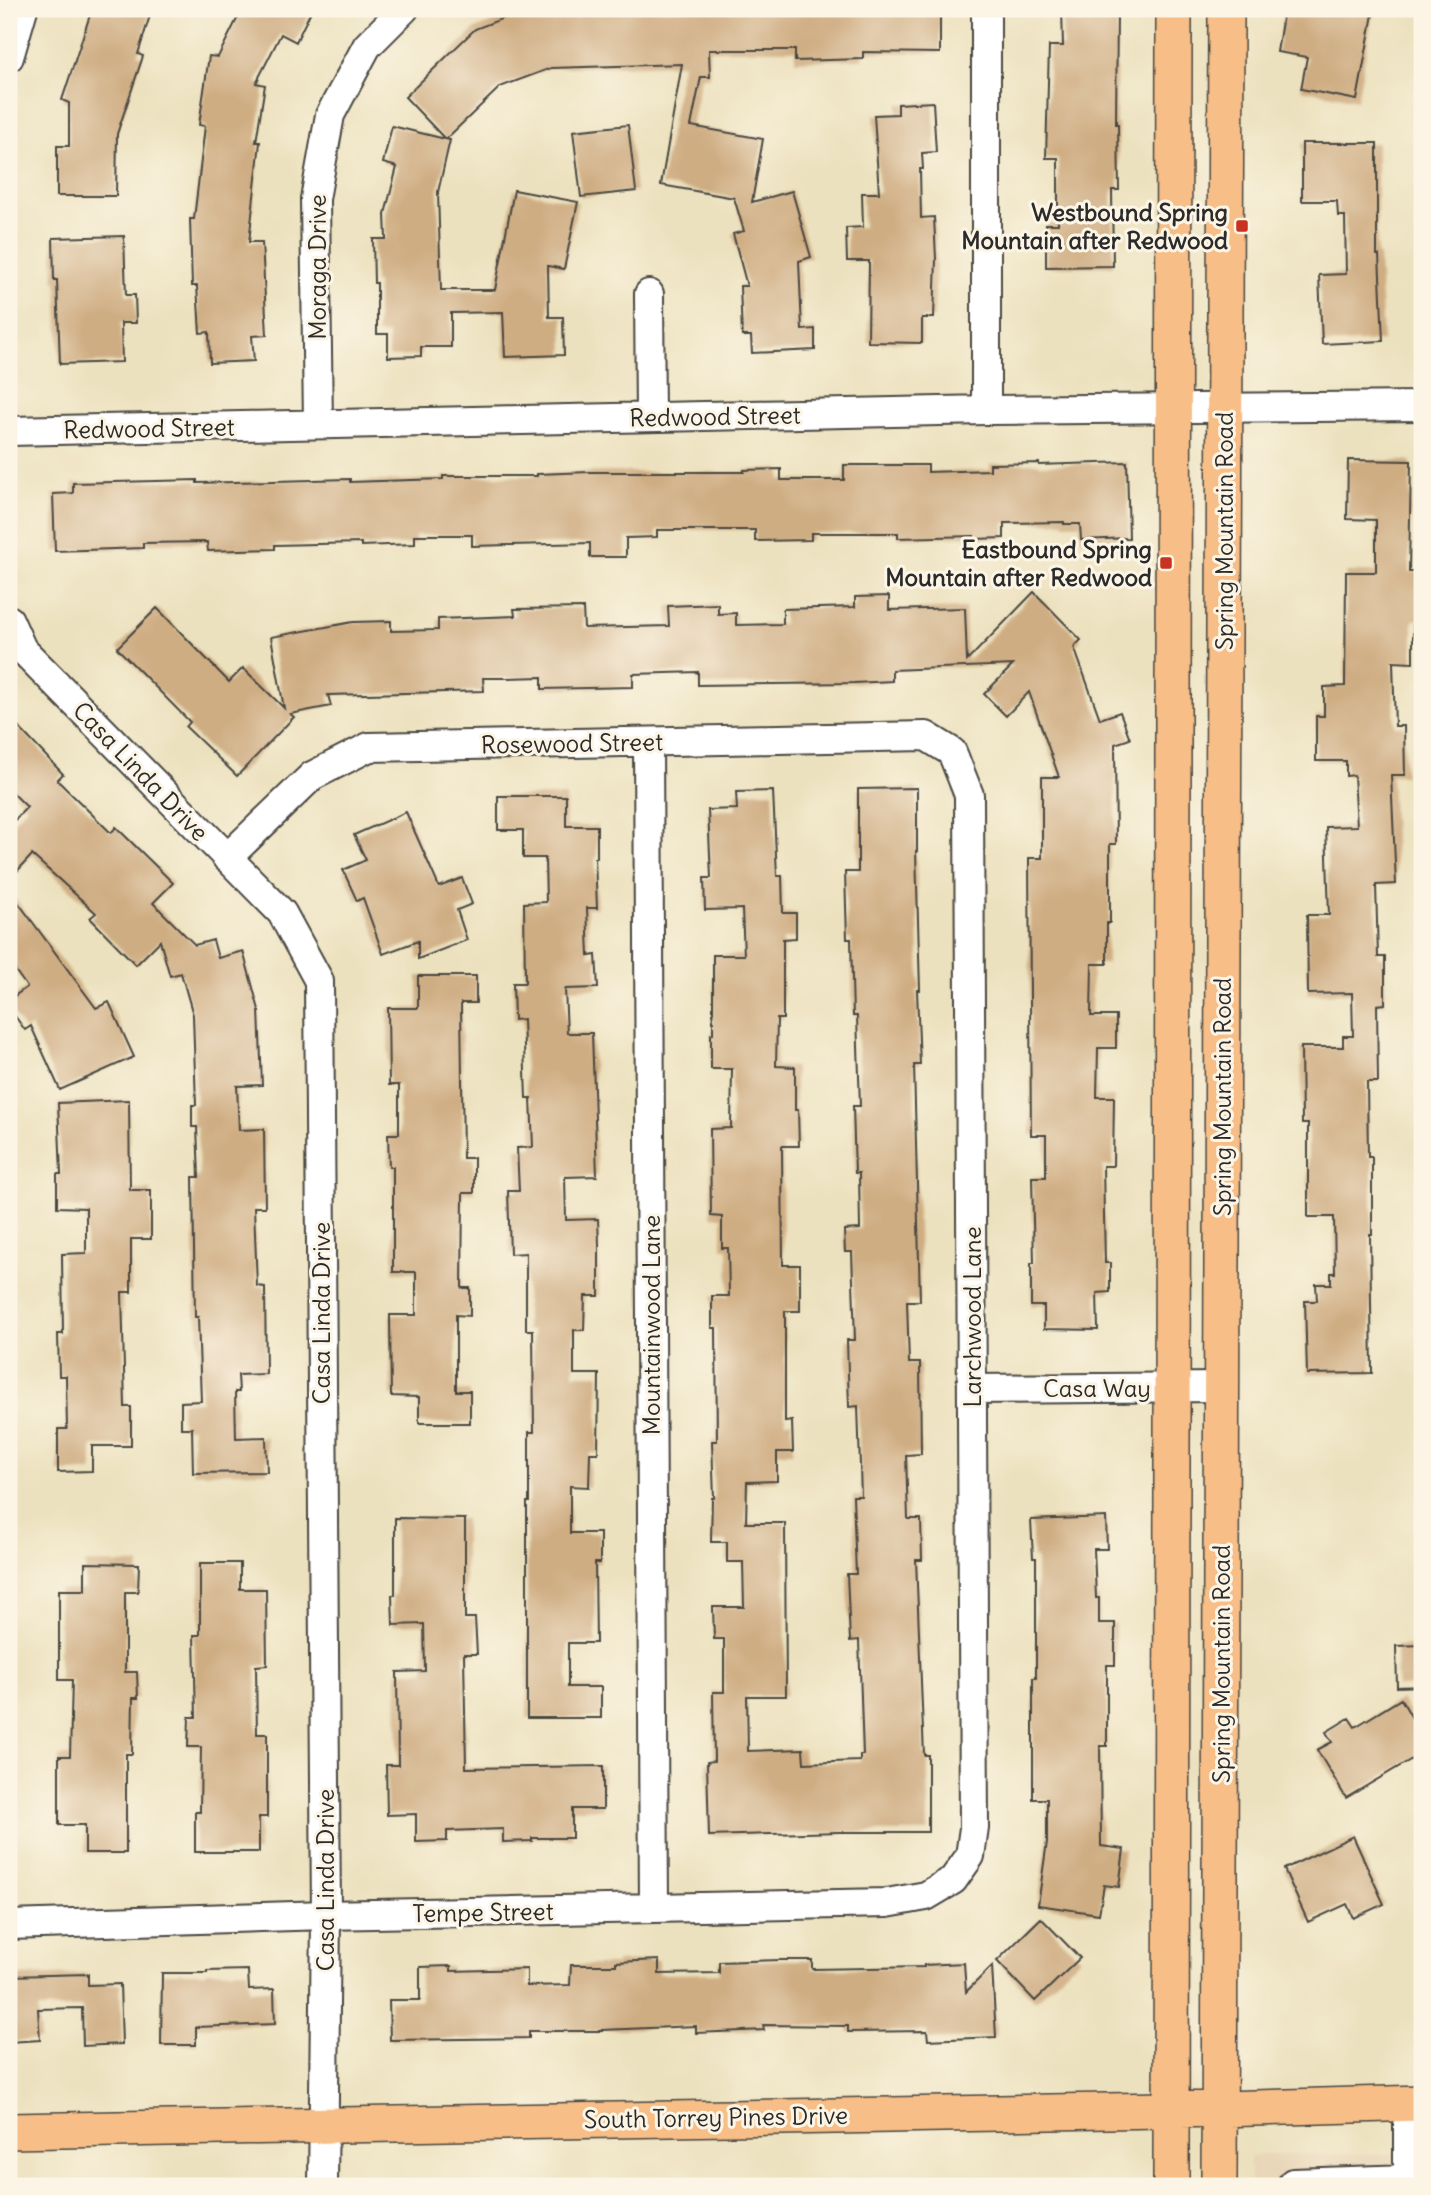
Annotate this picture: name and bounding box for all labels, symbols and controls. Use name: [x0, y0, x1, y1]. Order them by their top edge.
street label: Moraga Drive: [302, 194, 332, 340]
place label: Westbound Spring Mountain after Redwood: [961, 197, 1228, 255]
marker: Westbound Spring Mountain after Redwood: [1234, 218, 1250, 234]
street label: Redwood Street: [629, 400, 801, 432]
street label: Redwood Street: [63, 412, 235, 444]
street label: Spring Mountain Road: [1209, 412, 1239, 650]
place label: Eastbound Spring Mountain after Redwood: [885, 534, 1152, 592]
marker: Eastbound Spring Mountain after Redwood: [1158, 555, 1174, 571]
street label: Casa Linda Drive: [67, 695, 215, 847]
street label: Rosewood Street: [481, 726, 663, 760]
street label: Spring Mountain Road: [1207, 978, 1237, 1216]
street label: Mountainwood Lane: [636, 1215, 666, 1435]
street label: Casa Linda Drive: [306, 1222, 336, 1404]
street label: Larchwood Lane: [957, 1226, 987, 1408]
street label: Casa Way: [1043, 1373, 1151, 1403]
street label: Spring Mountain Road: [1206, 1545, 1236, 1783]
street label: Casa Linda Drive: [310, 1789, 340, 1971]
street label: Tempe Street: [412, 1896, 554, 1928]
street label: South Torrey Pines Drive: [584, 2100, 848, 2134]

